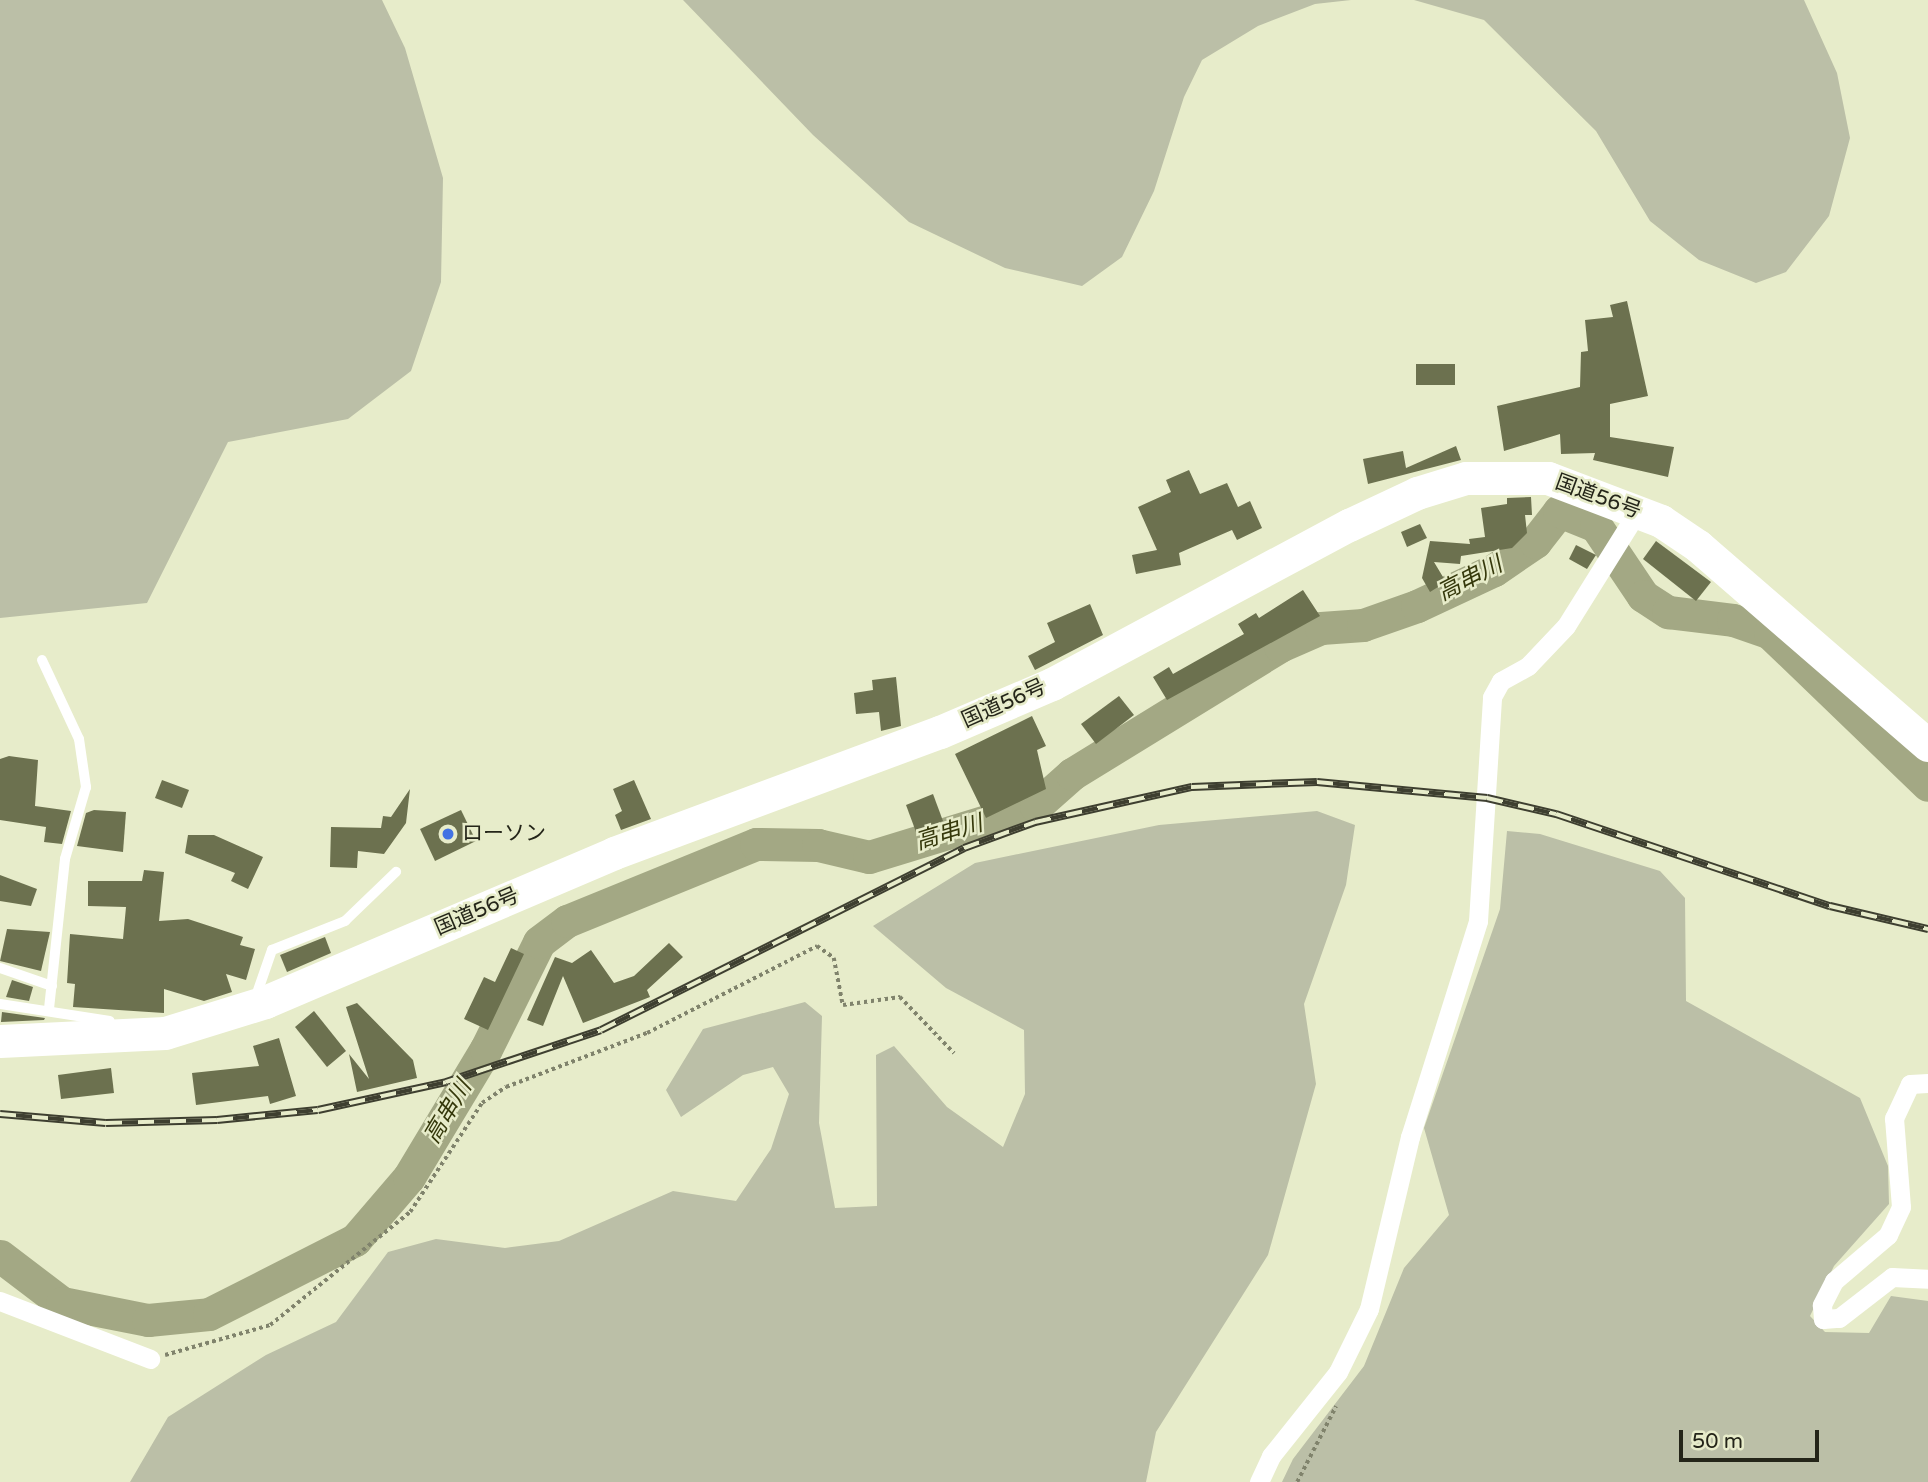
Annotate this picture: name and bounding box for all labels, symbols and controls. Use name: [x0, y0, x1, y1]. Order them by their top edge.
street label: 国道56号: [1552, 470, 1644, 524]
water label: 高串川: [1433, 551, 1507, 607]
street label: 国道56号: [958, 674, 1050, 734]
water label: 高串川: [912, 810, 986, 856]
place label: ローソン: [462, 821, 546, 847]
marker: ローソン: [440, 826, 456, 842]
street label: 国道56号: [431, 883, 523, 941]
water label: 高串川: [418, 1075, 478, 1149]
scale bar: [1683, 1416, 1823, 1460]
text: 50 m: [1692, 1429, 1743, 1454]

